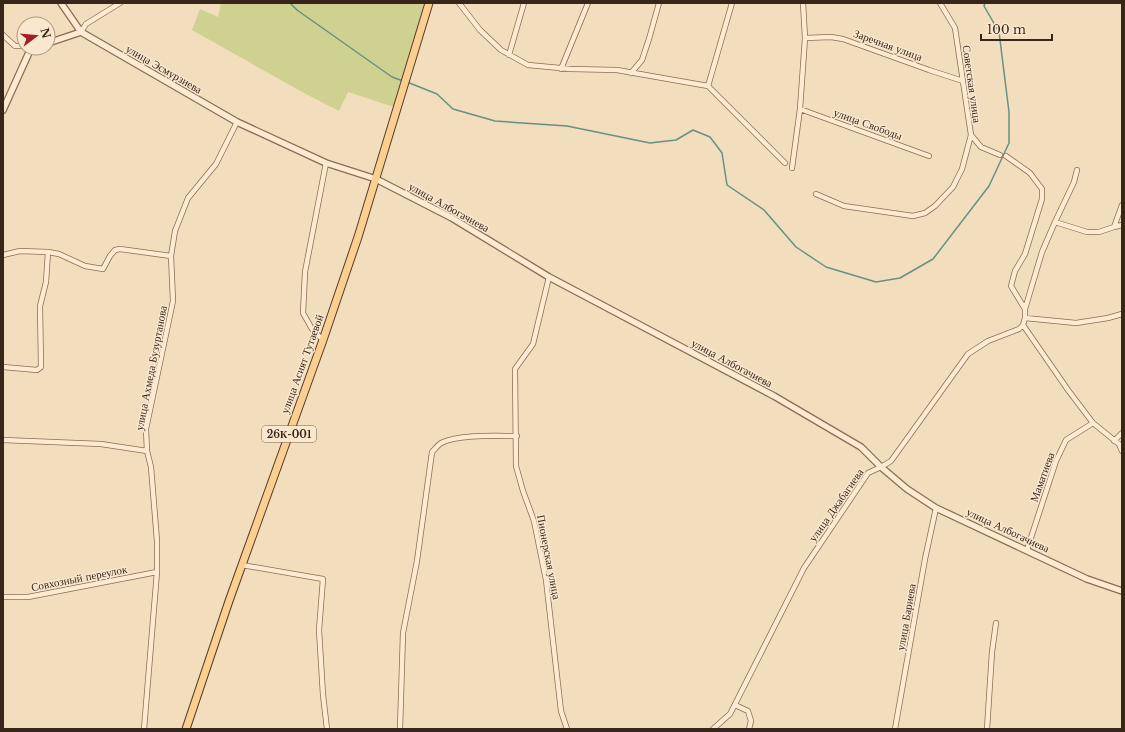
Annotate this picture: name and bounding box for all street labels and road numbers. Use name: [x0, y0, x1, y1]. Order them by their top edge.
street label: Заречная улица: [852, 26, 924, 64]
street label: улица Эсмурзиева: [123, 42, 205, 97]
street label: Советская улица: [960, 44, 984, 124]
street label: улица Свободы: [832, 105, 905, 143]
street label: улица Албогачиева: [406, 179, 492, 235]
street label: улица Ахмеда Бузуртанова: [132, 304, 170, 432]
street label: улица Асият Тутаевой: [278, 312, 327, 416]
street label: улица Албогачиева: [689, 336, 775, 390]
road number: 26К-001: [262, 426, 316, 442]
street label: Маматиева: [1027, 450, 1057, 504]
street label: улица Джабагиева: [806, 466, 866, 544]
street label: улица Албогачиева: [964, 505, 1052, 555]
street label: Пионерская улица: [534, 513, 564, 601]
street label: Совхозный переулок: [30, 562, 129, 594]
street label: улица Бариева: [893, 582, 919, 652]

